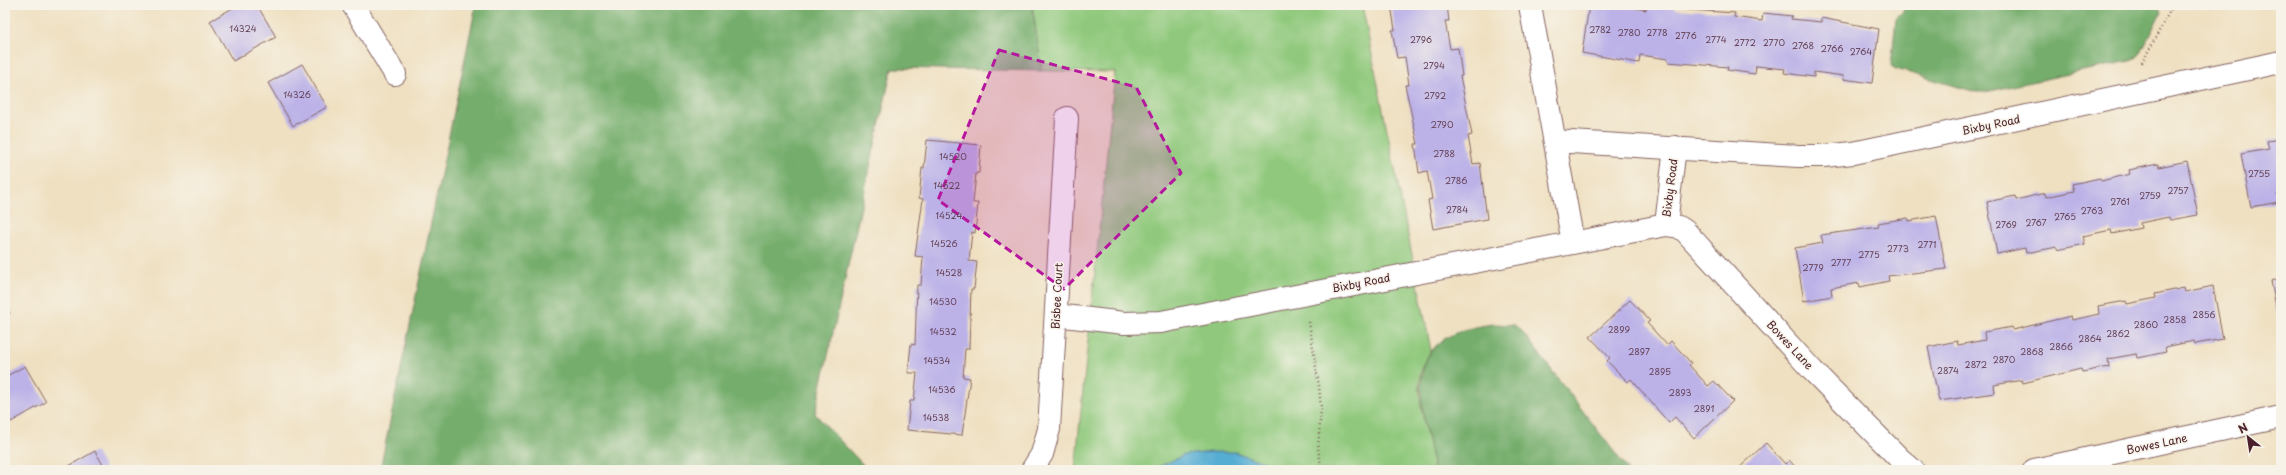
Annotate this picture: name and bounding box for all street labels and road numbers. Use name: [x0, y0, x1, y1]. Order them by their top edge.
street label: Bixby Road: [1960, 110, 2022, 139]
street label: Bixby Road: [1657, 157, 1682, 218]
street label: Bisbee Court: [1046, 262, 1067, 330]
street label: Bixby Road: [1330, 269, 1392, 297]
street label: Bowes Lane: [1763, 316, 1818, 373]
street label: Bowes Lane: [2125, 429, 2189, 458]

